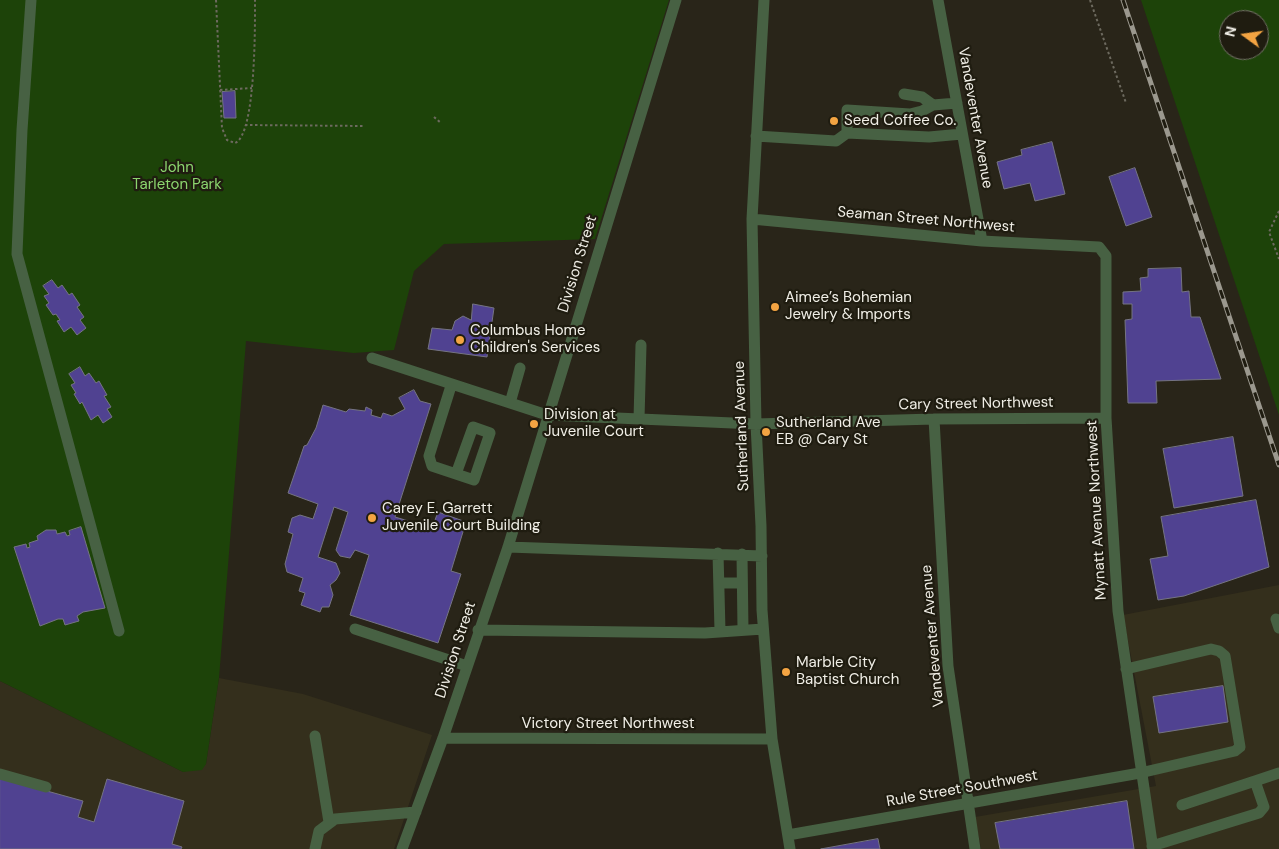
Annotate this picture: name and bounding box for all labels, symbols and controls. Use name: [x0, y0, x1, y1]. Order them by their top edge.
north arrow: [1219, 10, 1269, 60]
text: N: [1220, 24, 1240, 39]
street label: Vandeventer Avenue: [954, 46, 996, 190]
place label: Seed Coffee Co.: [844, 112, 956, 130]
marker: Seed Coffee Co.: [828, 115, 840, 127]
park label: John Tarleton Park: [132, 159, 222, 194]
street label: Seaman Street Northwest: [837, 203, 1015, 237]
street label: Division Street: [555, 213, 601, 315]
place label: Aimee’s Bohemian Jewelry & Imports: [785, 289, 912, 324]
marker: Aimee’s Bohemian Jewelry & Imports: [769, 301, 781, 313]
place label: Columbus Home Children's Services: [470, 322, 600, 357]
marker: Columbus Home Children's Services: [454, 334, 466, 346]
street label: Sutherland Avenue: [731, 361, 753, 491]
street label: Cary Street Northwest: [898, 394, 1054, 414]
place label: Division at Juvenile Court: [544, 406, 644, 441]
place label: Sutherland Ave EB @ Cary St: [776, 414, 881, 449]
marker: Division at Juvenile Court: [528, 418, 540, 430]
street label: Mynatt Avenue Northwest: [1083, 420, 1111, 600]
marker: Sutherland Ave EB @ Cary St: [760, 426, 772, 438]
place label: Carey E. Garrett Juvenile Court Building: [382, 500, 540, 535]
marker: Carey E. Garrett Juvenile Court Building: [366, 512, 378, 524]
street label: Vandeventer Avenue: [918, 564, 948, 708]
street label: Division Street: [432, 599, 480, 701]
place label: Marble City Baptist Church: [796, 654, 899, 689]
marker: Marble City Baptist Church: [780, 666, 792, 678]
street label: Victory Street Northwest: [521, 715, 695, 733]
street label: Rule Street Southwest: [885, 767, 1039, 811]

